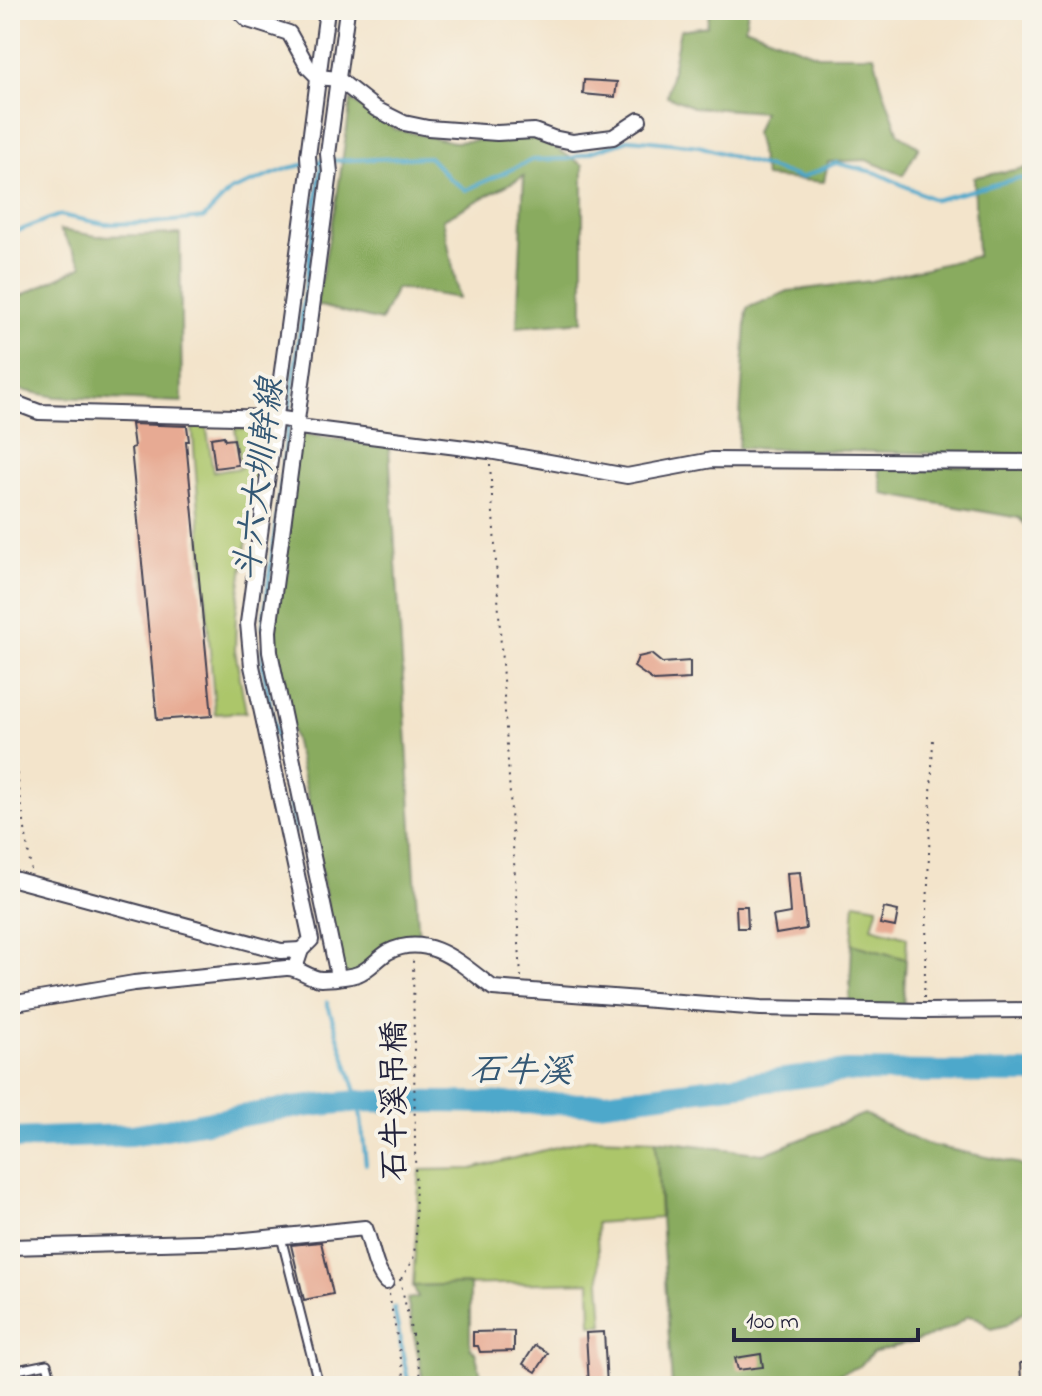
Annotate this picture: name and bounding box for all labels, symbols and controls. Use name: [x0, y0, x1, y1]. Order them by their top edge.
water label: 斗六大圳幹線: [224, 373, 298, 584]
street label: 石牛溪吊橋: [373, 1021, 420, 1181]
water label: 石牛溪: [470, 1047, 574, 1099]
scale bar: [734, 1292, 918, 1342]
text: 100 m: [746, 1305, 799, 1340]

